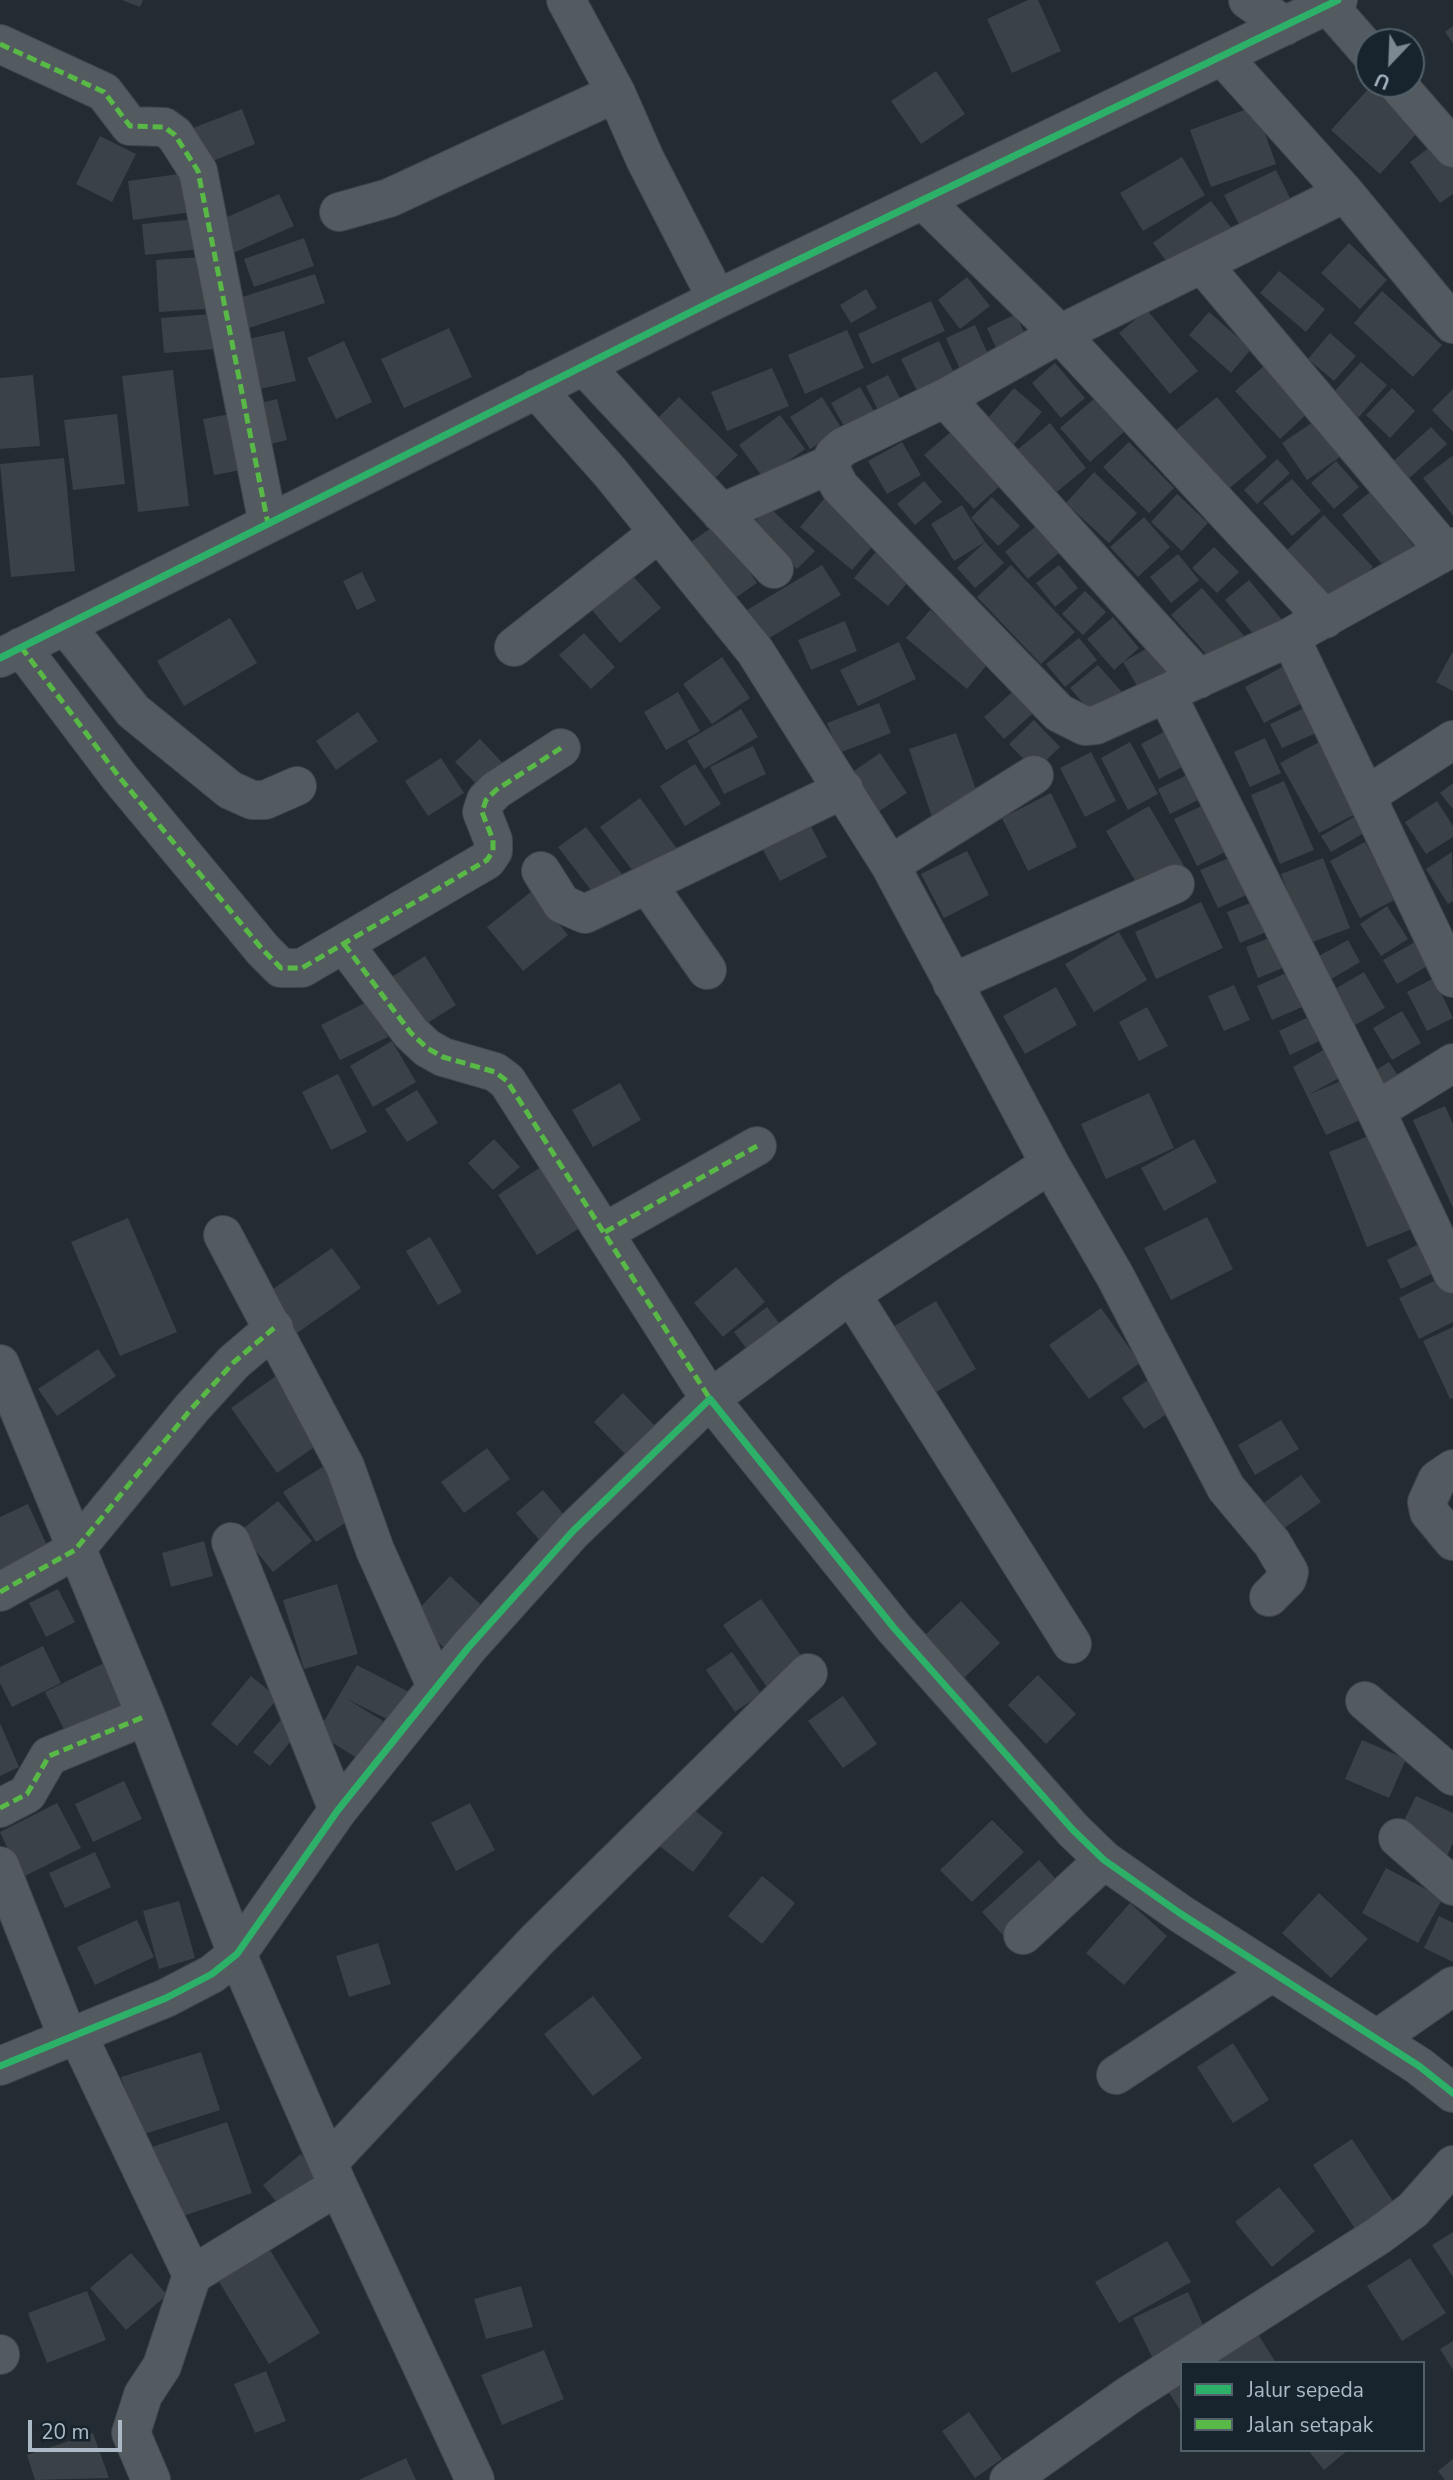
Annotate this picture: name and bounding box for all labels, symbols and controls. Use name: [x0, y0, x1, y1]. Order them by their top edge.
north arrow: [1355, 28, 1425, 98]
text: U: [1371, 66, 1394, 95]
legend: [1180, 2361, 1425, 2452]
text: Jalur sepeda: [1247, 2376, 1364, 2404]
scale bar: [32, 2406, 126, 2450]
text: Jalan setapak: [1247, 2411, 1373, 2439]
text: 20 m: [41, 2418, 90, 2446]

